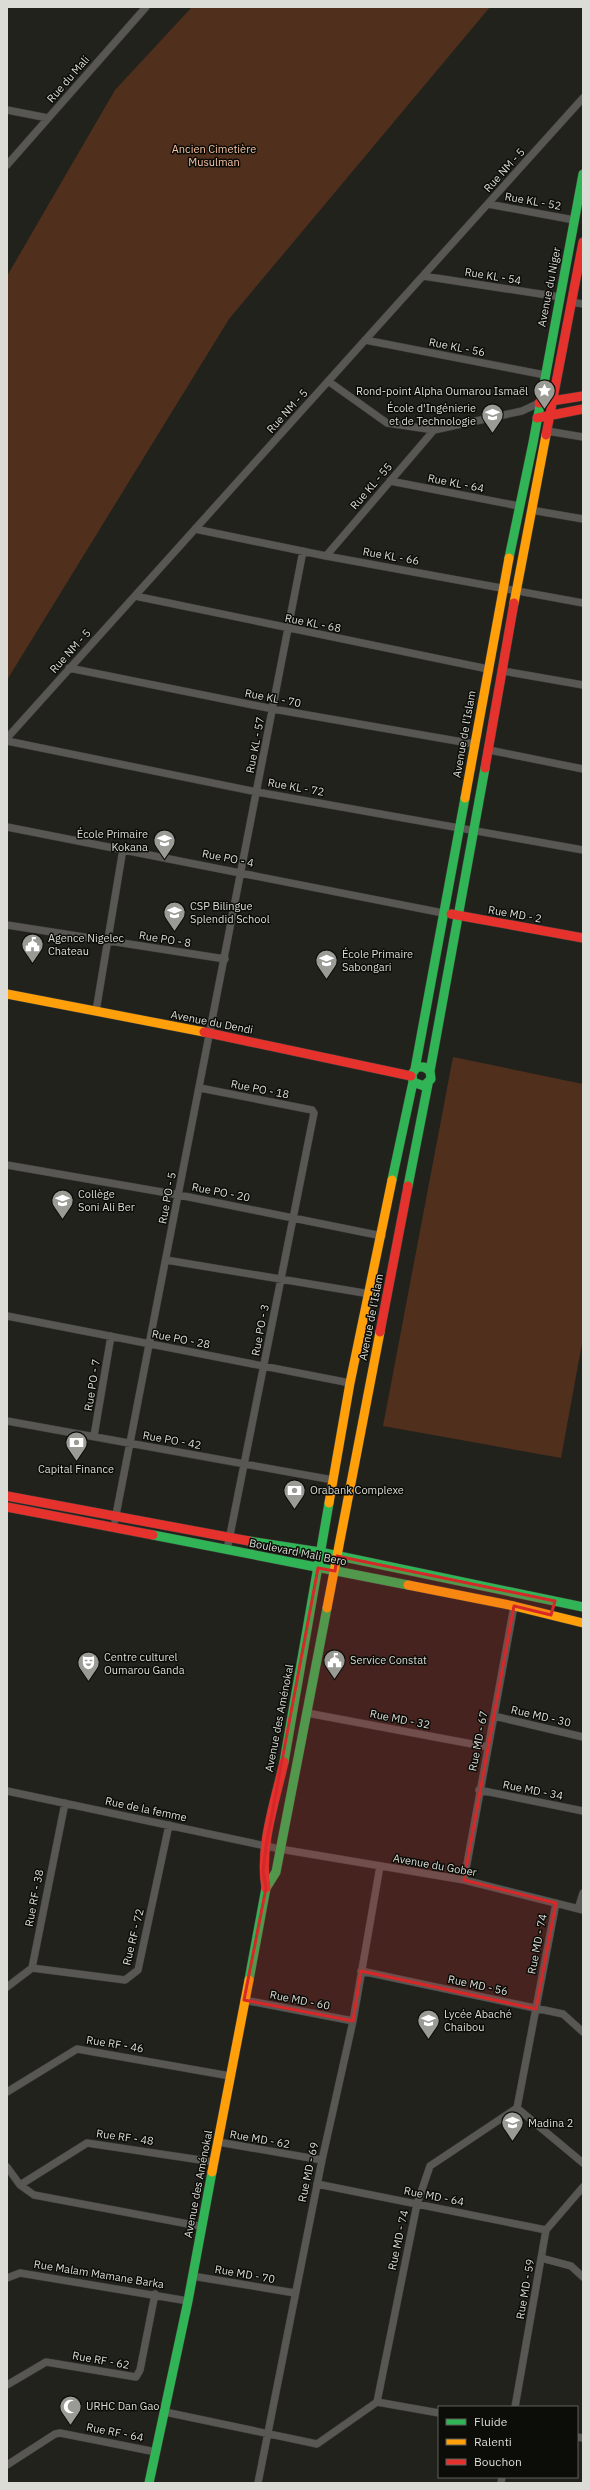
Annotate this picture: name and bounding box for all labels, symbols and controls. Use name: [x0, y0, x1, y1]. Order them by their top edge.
street label: Rue du Mali: [44, 53, 92, 105]
park label: Ancien Cimetière Musulman: [172, 142, 256, 169]
street label: Rue NM - 5: [480, 145, 528, 195]
street label: Rue KL - 52: [504, 189, 562, 213]
street label: Avenue du Niger: [534, 246, 564, 328]
street label: Rue KL - 54: [464, 265, 523, 287]
street label: Rue KL - 56: [428, 335, 486, 359]
place icon: Rond-point Alpha Oumarou Ismaël: [531, 378, 557, 411]
place label: Rond-point Alpha Oumarou Ismaël: [356, 384, 528, 398]
street label: Rue NM - 5: [263, 386, 311, 436]
place label: École d'Ingénierie et de Technologie: [387, 401, 476, 428]
school or university icon: École d'Ingénierie et de Technologie: [479, 401, 505, 434]
street label: Rue KL - 55: [347, 460, 395, 512]
street label: Rue KL - 64: [427, 471, 486, 495]
street label: Rue KL - 66: [362, 544, 420, 568]
street label: Rue KL - 68: [284, 611, 342, 635]
street label: Rue NM - 5: [46, 626, 94, 676]
street label: Rue KL - 70: [244, 686, 302, 710]
street label: Avenue de l'Islam: [449, 689, 479, 779]
street label: Rue KL - 57: [243, 716, 267, 774]
street label: Rue KL - 72: [267, 775, 325, 799]
place label: École Primaire Kokana: [77, 827, 148, 854]
school or university icon: École Primaire Kokana: [151, 827, 177, 860]
street label: Rue PO - 4: [201, 846, 256, 870]
school or university icon: CSP Bilingue Splendid School: [162, 899, 188, 932]
place label: CSP Bilingue Splendid School: [190, 899, 270, 926]
street label: Rue MD - 2: [487, 902, 543, 926]
street label: Rue PO - 8: [138, 928, 192, 950]
public building icon: Agence Nigelec Chateau: [19, 931, 45, 964]
place label: Agence Nigelec Chateau: [48, 931, 125, 958]
school or university icon: École Primaire Sabongari: [314, 947, 340, 980]
place label: École Primaire Sabongari: [342, 947, 413, 974]
street label: Avenue du Dendi: [170, 1007, 254, 1037]
street label: Rue PO - 18: [230, 1076, 290, 1102]
street label: Rue PO - 5: [155, 1171, 179, 1225]
street label: Rue PO - 20: [191, 1179, 251, 1205]
school or university icon: Collège Soni Ali Ber: [49, 1187, 75, 1220]
place label: Collège Soni Ali Ber: [78, 1187, 135, 1214]
street label: Avenue de l'Islam: [356, 1272, 386, 1362]
street label: Rue PO - 3: [248, 1303, 272, 1357]
street label: Rue PO - 28: [151, 1326, 211, 1352]
street label: Rue PO - 7: [81, 1358, 103, 1412]
street label: Rue PO - 42: [142, 1428, 202, 1452]
bank icon: Capital Finance: [63, 1430, 89, 1463]
place label: Capital Finance: [38, 1462, 114, 1476]
bank icon: Orabank Complexe: [281, 1477, 307, 1510]
place label: Orabank Complexe: [310, 1483, 404, 1497]
street label: Boulevard Mali Bero: [248, 1536, 348, 1568]
public building icon: Service Constat: [322, 1647, 348, 1680]
theatre icon: Centre culturel Oumarou Ganda: [75, 1650, 101, 1683]
place label: Centre culturel Oumarou Ganda: [104, 1650, 185, 1677]
place label: Service Constat: [350, 1653, 427, 1667]
street label: Avenue des Aménokal: [262, 1663, 296, 1773]
street label: Rue MD - 30: [510, 1702, 572, 1730]
street label: Rue MD - 32: [369, 1706, 431, 1732]
street label: Rue MD - 67: [465, 1710, 491, 1772]
street label: Rue MD - 34: [502, 1777, 565, 1803]
street label: Rue de la femme: [104, 1794, 188, 1824]
street label: Avenue du Gober: [392, 1851, 478, 1879]
street label: Rue RF - 38: [22, 1868, 46, 1928]
street label: Rue RF - 72: [119, 1907, 147, 1967]
street label: Rue MD - 74: [524, 1912, 550, 1975]
street label: Rue MD - 56: [447, 1972, 509, 1998]
street label: Rue MD - 60: [269, 1987, 331, 2013]
school or university icon: Lycée Abaché Chaibou: [416, 2007, 442, 2040]
place label: Lycée Abaché Chaibou: [444, 2007, 512, 2034]
street label: Rue RF - 46: [85, 2033, 145, 2055]
school or university icon: Madina 2: [499, 2110, 525, 2143]
place label: Madina 2: [528, 2116, 573, 2130]
street label: Rue RF - 48: [95, 2126, 155, 2148]
street label: Rue MD - 62: [229, 2127, 291, 2151]
street label: Avenue des Aménokal: [181, 2129, 215, 2239]
street label: Rue MD - 69: [295, 2141, 321, 2203]
street label: Rue MD - 64: [403, 2183, 466, 2209]
street label: Rue MD - 74: [385, 2208, 411, 2271]
street label: Rue Malam Mamane Barka: [33, 2257, 165, 2291]
street label: Rue MD - 59: [513, 2258, 537, 2320]
street label: Rue MD - 70: [214, 2262, 276, 2286]
street label: Rue RF - 62: [71, 2348, 131, 2372]
mosque icon: URHC Dan Gao: [57, 2393, 83, 2426]
place label: URHC Dan Gao: [86, 2399, 159, 2413]
legend: [438, 2406, 578, 2478]
text: Fluide: [474, 2414, 508, 2429]
street label: Rue RF - 64: [85, 2420, 145, 2444]
text: Ralenti: [474, 2434, 512, 2449]
text: Bouchon: [474, 2454, 522, 2469]

